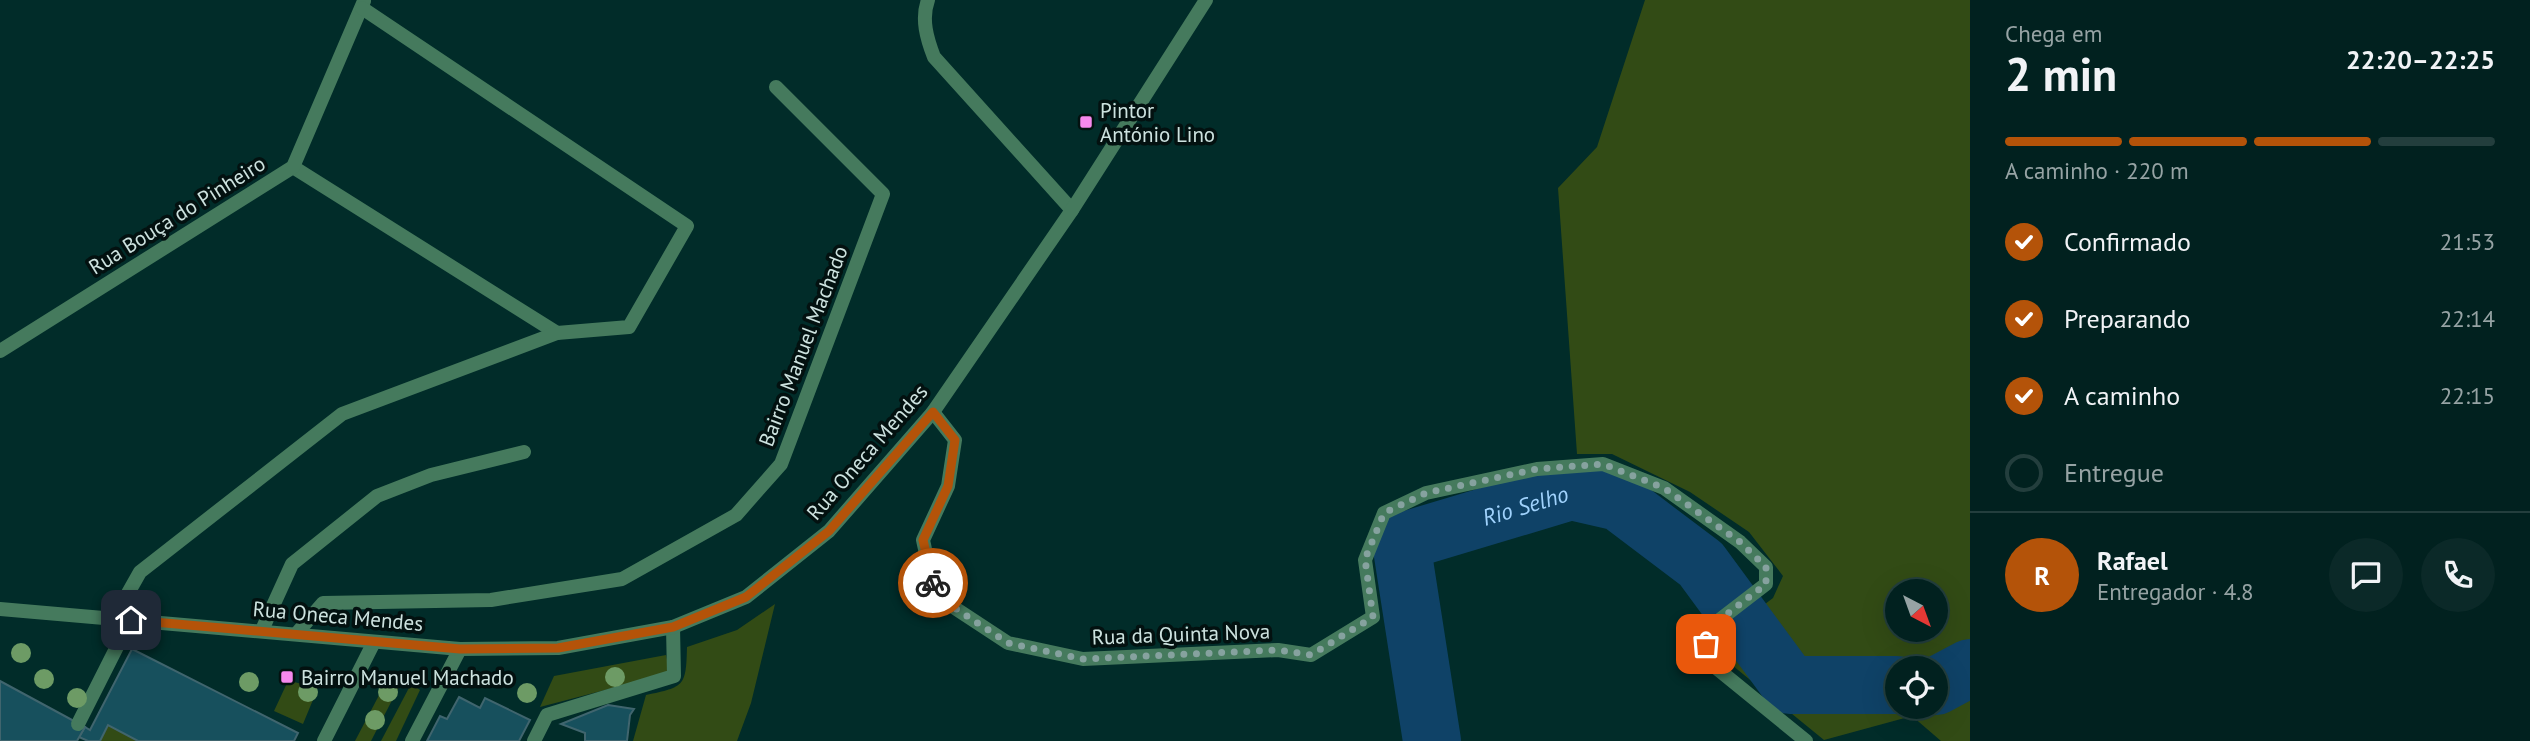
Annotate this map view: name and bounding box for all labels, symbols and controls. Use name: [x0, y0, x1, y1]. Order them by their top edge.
text: Chega em: [2005, 19, 2102, 48]
text: 22:20–22:25: [2346, 43, 2495, 76]
text: 2 min: [2005, 44, 2117, 104]
place label: Pintor António Lino: [1100, 97, 1215, 148]
marker: Pintor António Lino: [1078, 114, 1094, 130]
street label: Rua Bouça do Pinheiro: [84, 150, 270, 280]
text: A caminho · 220 m: [2005, 156, 2189, 185]
icon: check: [2005, 223, 2043, 261]
text: Confirmado: [2064, 225, 2191, 258]
text: 21:53: [2440, 227, 2495, 256]
street label: Bairro Manuel Machado: [752, 242, 854, 450]
icon: check: [2005, 300, 2043, 338]
text: Preparando: [2064, 302, 2191, 335]
text: 22:14: [2440, 304, 2495, 333]
icon: check: [2005, 377, 2043, 415]
street label: Rua Oneca Mendes: [801, 379, 933, 525]
text: A caminho: [2064, 379, 2180, 412]
text: 22:15: [2440, 381, 2495, 410]
text: Entregue: [2064, 456, 2164, 489]
water label: Rio Selho: [1479, 478, 1572, 531]
button: chat: [2329, 538, 2403, 612]
button: phone: [2421, 538, 2495, 612]
text: Rafael: [2097, 544, 2168, 577]
courier: [898, 548, 968, 618]
text: R: [2034, 559, 2050, 592]
icon: bike: [914, 564, 952, 602]
text: Entregador · 4.8: [2097, 577, 2254, 606]
north arrow: [1885, 579, 1948, 642]
map controls: [1885, 579, 1948, 719]
pin: [101, 590, 161, 650]
street label: Rua Oneca Mendes: [252, 595, 424, 637]
icon: home: [112, 601, 150, 639]
pin: [1676, 614, 1736, 674]
street label: Rua da Quinta Nova: [1091, 617, 1271, 651]
icon: bag: [1687, 625, 1725, 663]
button: locate: [1885, 656, 1948, 719]
place label: Bairro Manuel Machado: [301, 664, 514, 691]
marker: Bairro Manuel Machado: [279, 669, 295, 685]

